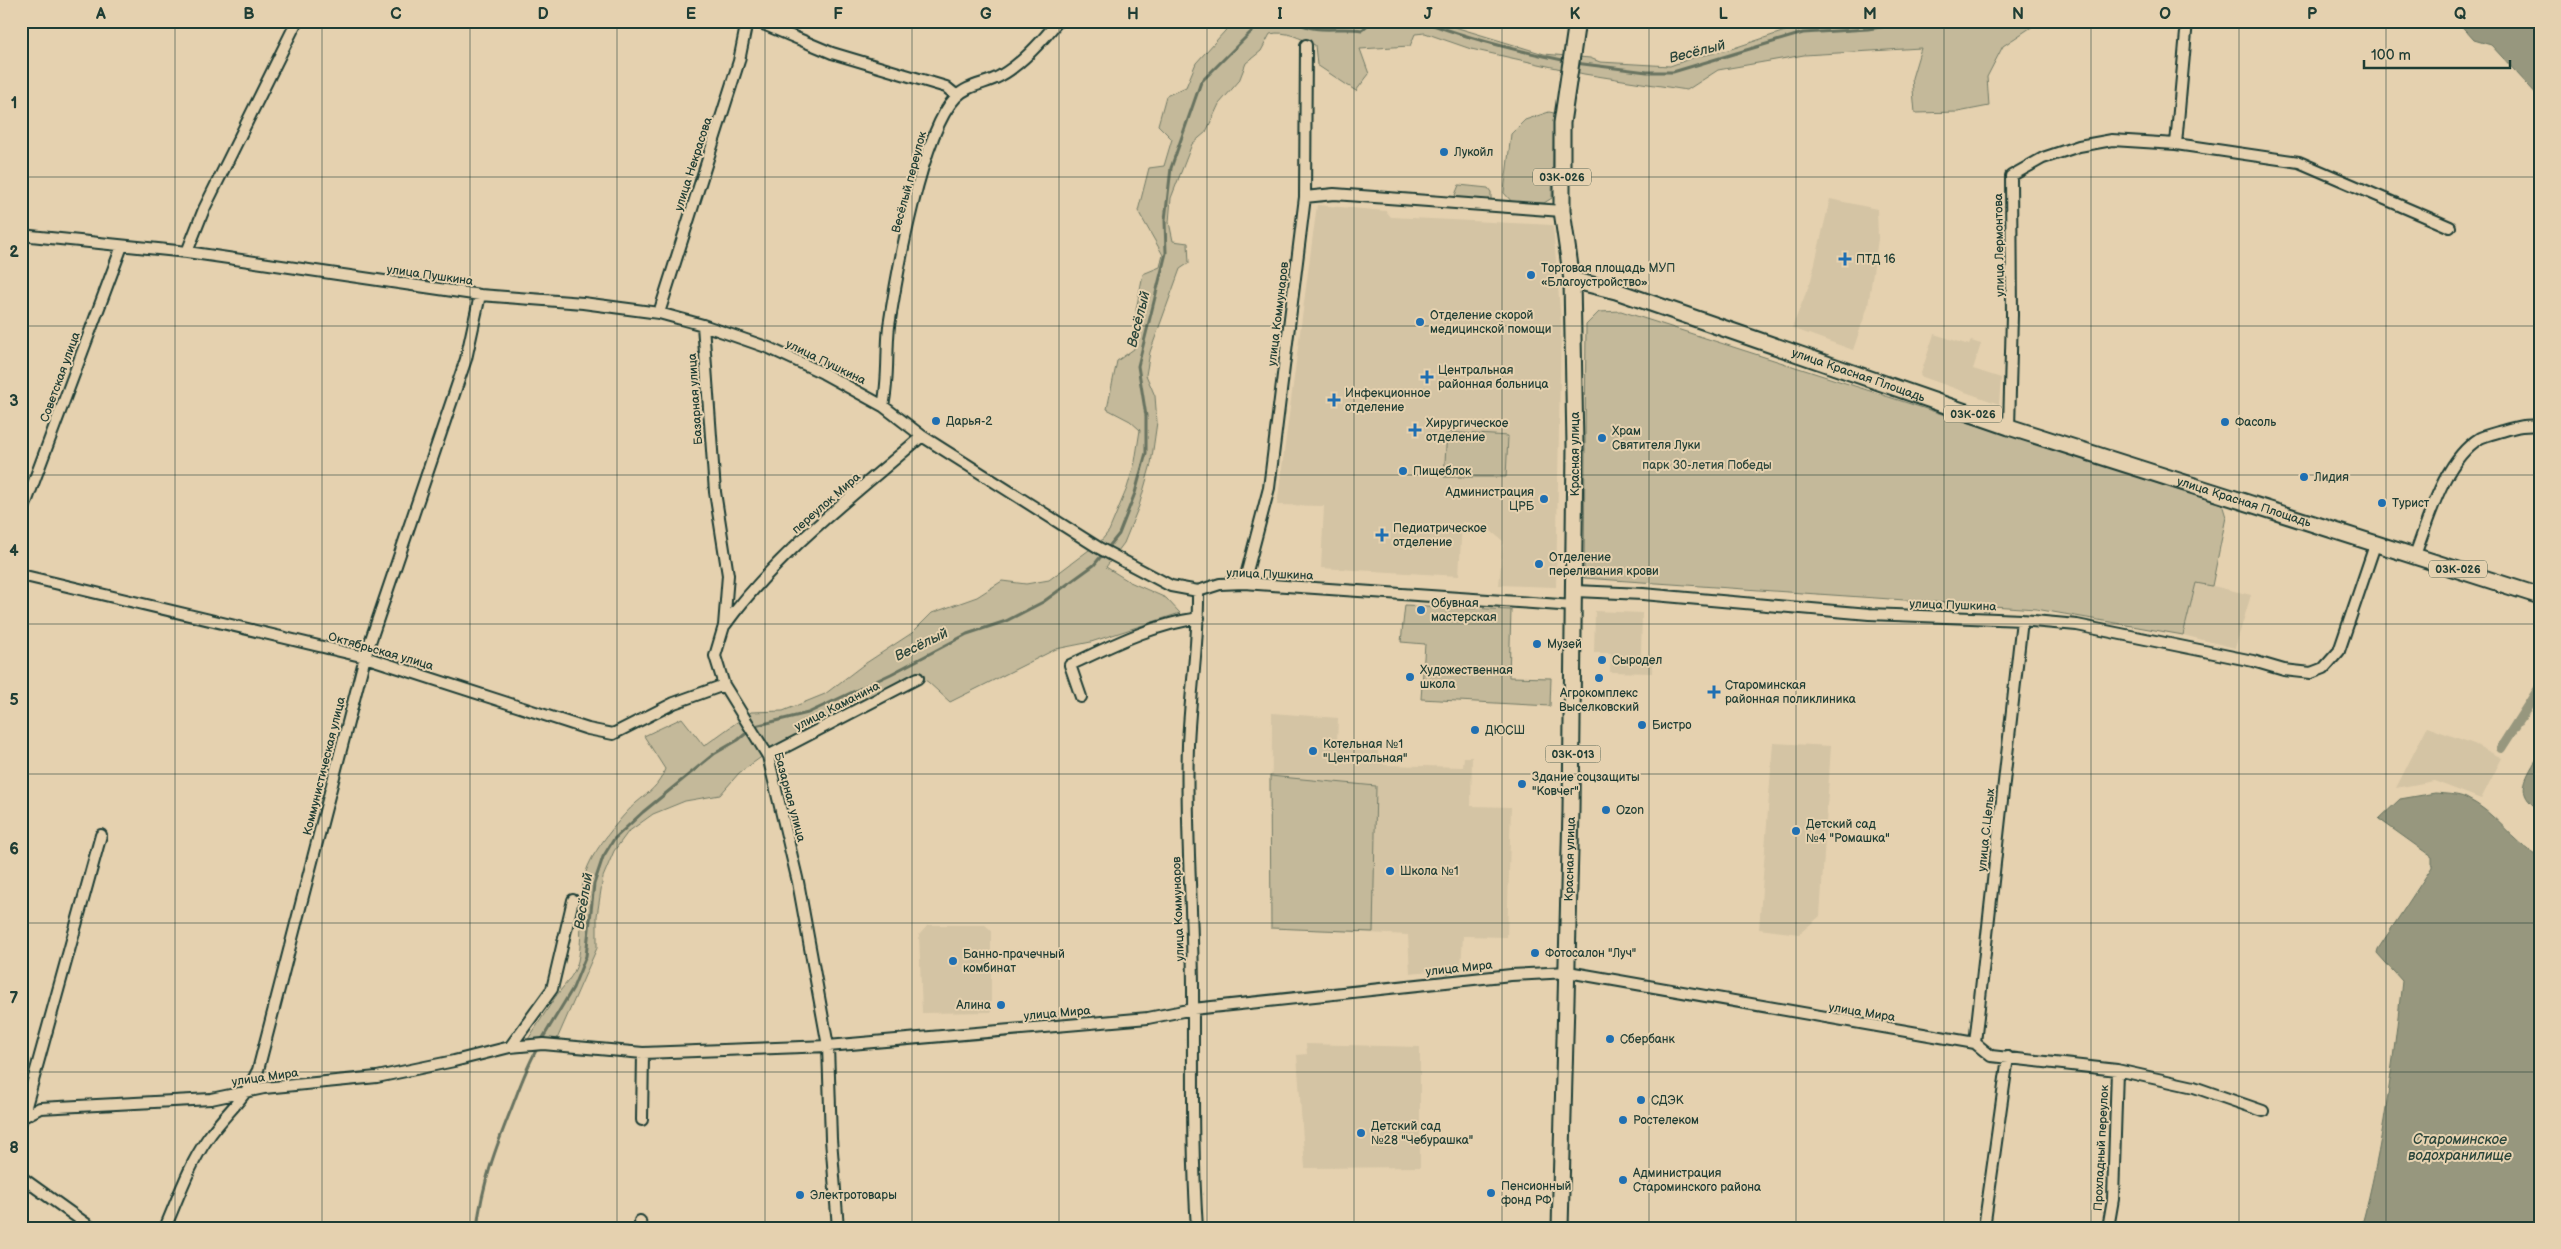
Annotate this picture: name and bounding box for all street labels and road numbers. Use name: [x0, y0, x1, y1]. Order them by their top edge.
street label: улица Некрасова: [671, 115, 716, 213]
street label: Весёлый переулок: [889, 129, 930, 235]
road number: 03К-026: [1533, 168, 1591, 186]
street label: улица Лермонтова: [1991, 193, 2008, 297]
street label: улица Коммунаров: [1265, 260, 1292, 367]
street label: улица Пушкина: [386, 262, 474, 289]
street label: Советская улица: [37, 330, 84, 424]
street label: улица Пушкина: [783, 337, 868, 388]
street label: улица Красная Площадь: [1790, 345, 1927, 405]
street label: Базарная улица: [685, 353, 706, 445]
road number: 03К-026: [1944, 406, 2002, 422]
street label: Красная улица: [1568, 412, 1583, 496]
street label: переулок Мира: [789, 470, 864, 537]
street label: улица Красная Площадь: [2175, 474, 2313, 531]
road number: 03К-026: [2429, 560, 2487, 578]
street label: улица Пушкина: [1226, 565, 1314, 584]
street label: улица Пушкина: [1909, 596, 1997, 615]
street label: Октябрьская улица: [326, 629, 435, 674]
street label: улица Каманина: [792, 679, 882, 734]
street label: Коммунистическая улица: [300, 695, 349, 837]
road number: 03К-013: [1546, 746, 1600, 762]
street label: Базарная улица: [770, 751, 809, 844]
street label: улица С.Целых: [1975, 787, 1998, 872]
street label: Красная улица: [1562, 817, 1579, 902]
street label: улица Коммунаров: [1169, 856, 1188, 962]
street label: улица Мира: [1425, 958, 1493, 979]
street label: улица Мира: [1828, 1000, 1896, 1025]
street label: улица Мира: [1023, 1003, 1091, 1024]
street label: улица Мира: [231, 1065, 299, 1090]
street label: Прохладный переулок: [2091, 1084, 2112, 1211]

